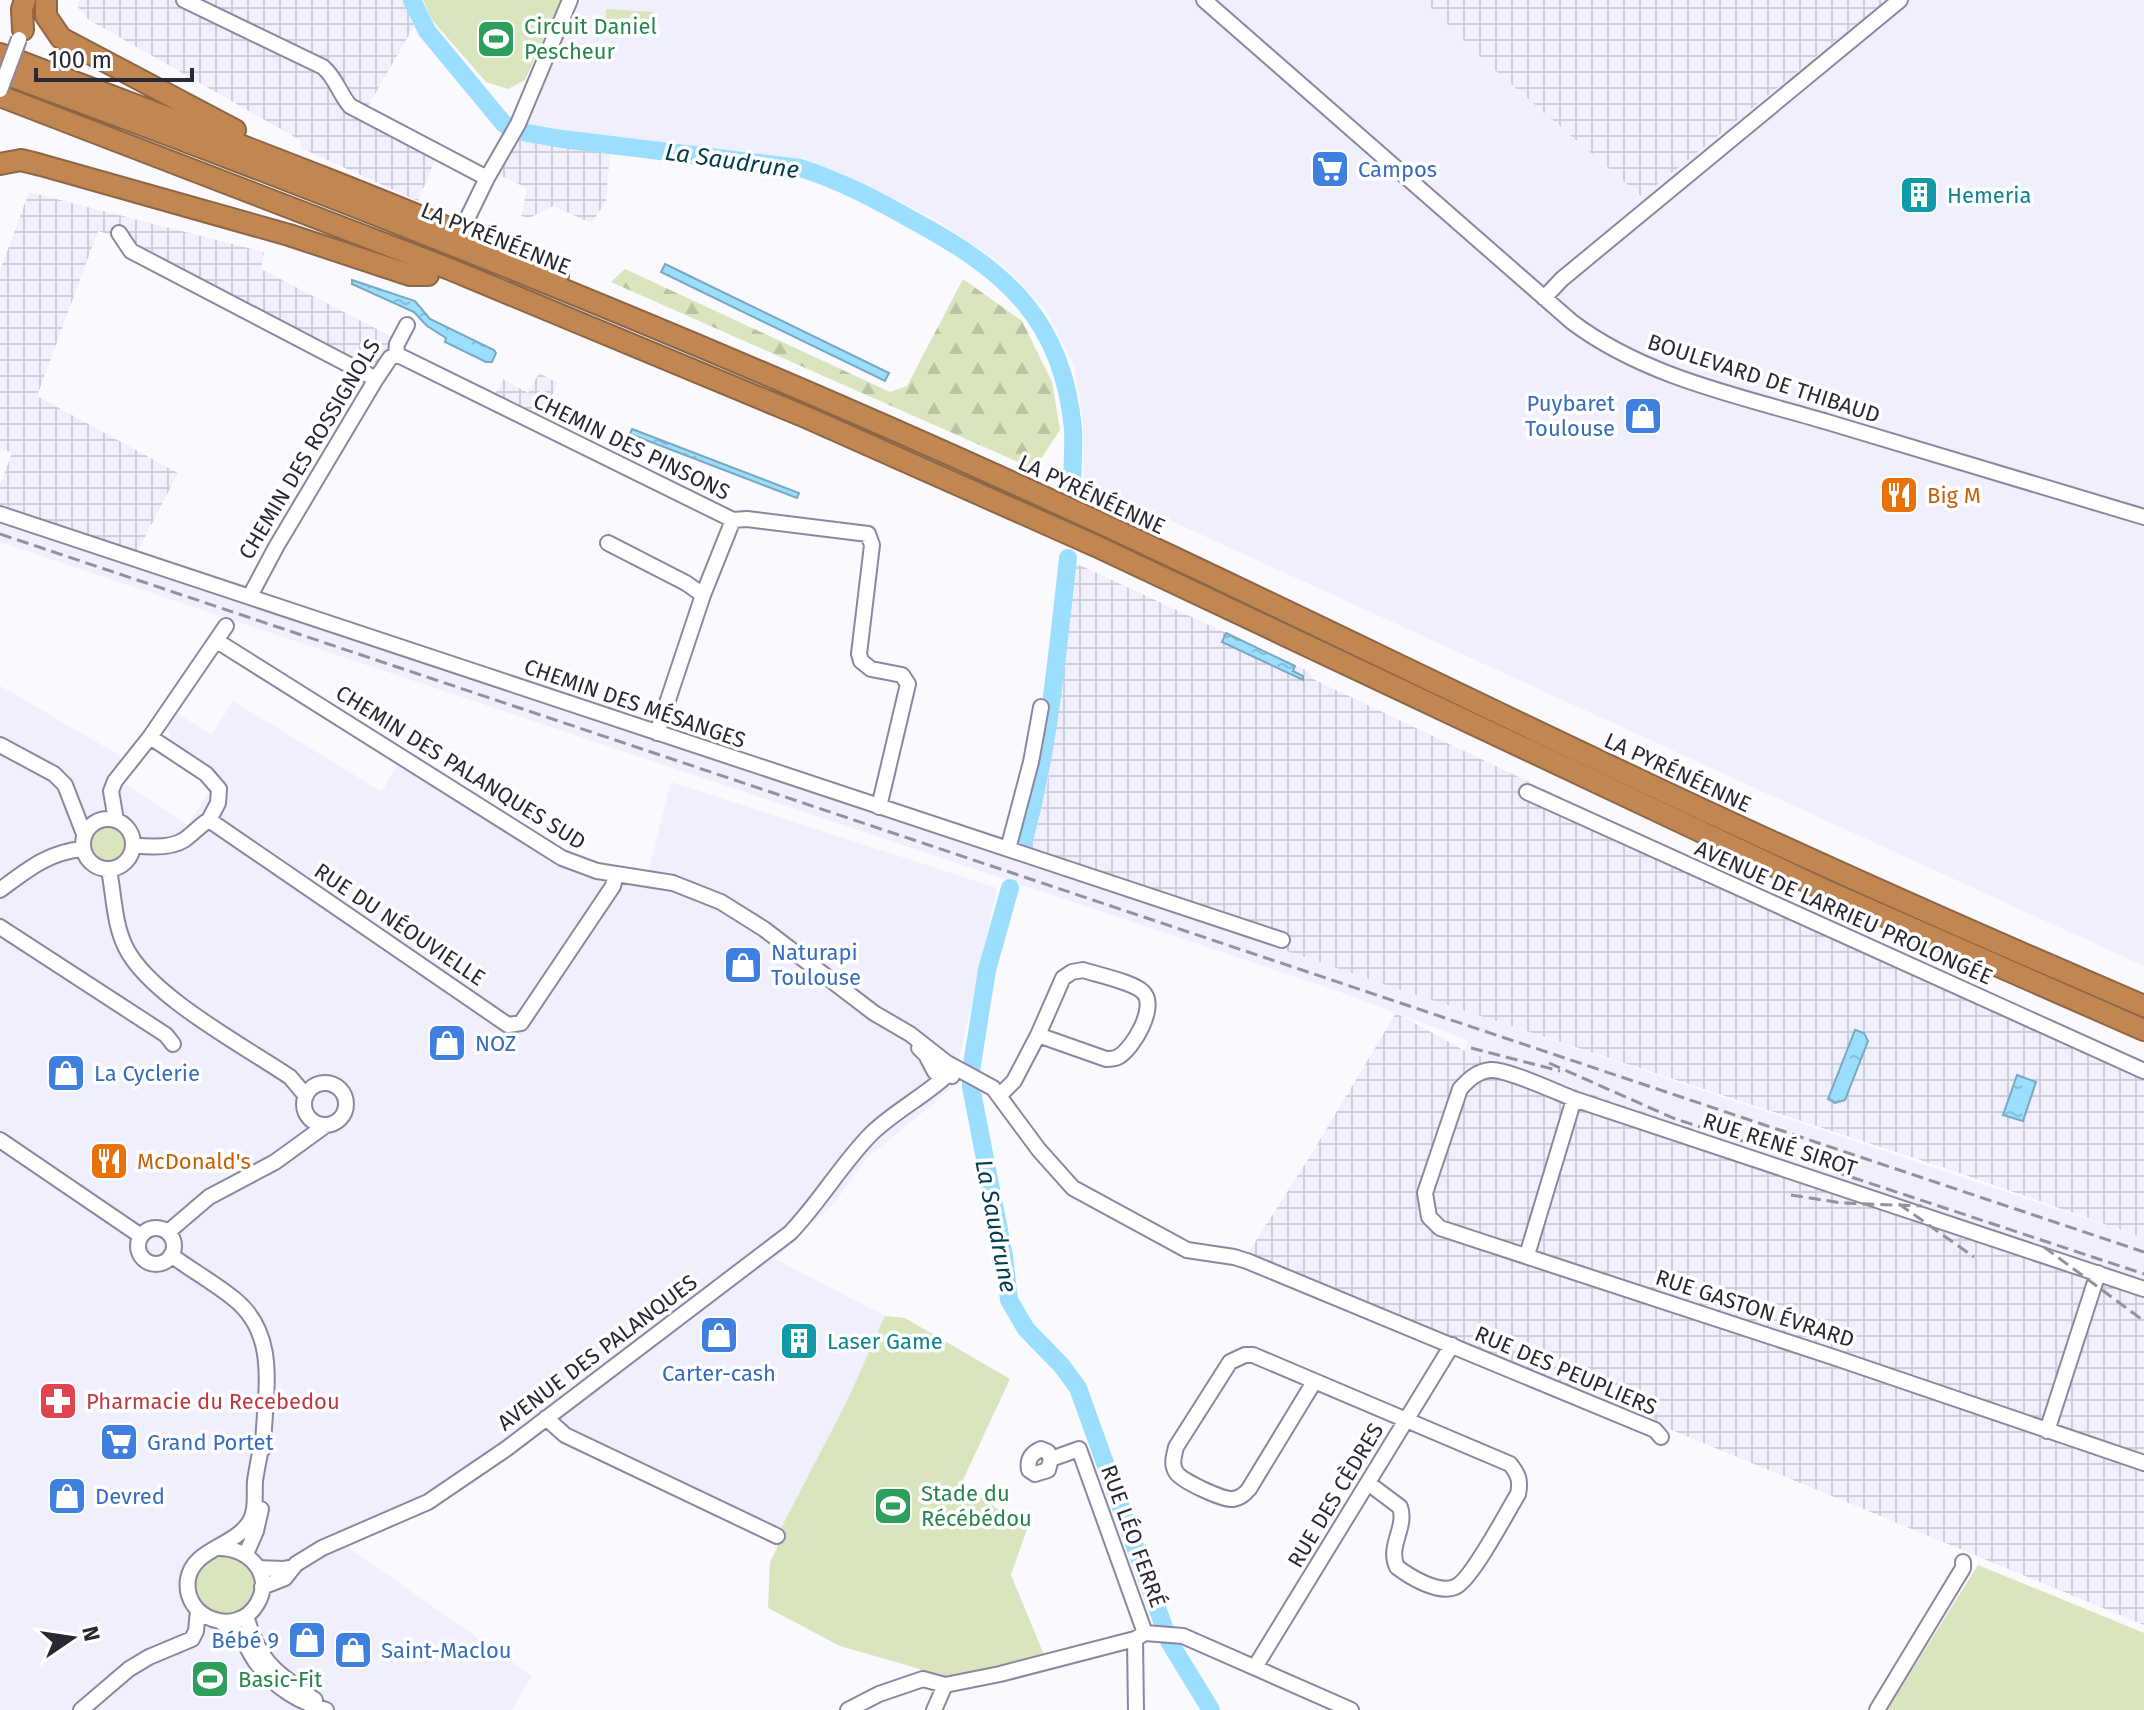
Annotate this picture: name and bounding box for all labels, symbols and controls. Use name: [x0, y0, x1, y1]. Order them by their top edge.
place label: Circuit Daniel Pescheur: [524, 13, 657, 65]
sports icon: Circuit Daniel Pescheur: [475, 18, 517, 60]
scale bar: [36, 32, 192, 82]
text: 100 m: [48, 46, 112, 74]
water label: La Saudrune: [663, 138, 801, 184]
supermarket icon: Campos: [1309, 148, 1351, 190]
place label: Campos: [1358, 156, 1437, 183]
building icon: Hemeria: [1898, 174, 1940, 216]
place label: Hemeria: [1947, 182, 2031, 209]
street label: LA PYRÉNÉENNE: [417, 196, 575, 281]
street label: BOULEVARD DE THIBAUD: [1644, 328, 1883, 429]
street label: CHEMIN DES ROSSIGNOLS: [233, 334, 386, 564]
street label: CHEMIN DES PINSONS: [529, 387, 735, 506]
place label: Puybaret Toulouse: [1525, 390, 1615, 442]
shop icon: Puybaret Toulouse: [1622, 395, 1664, 437]
street label: LA PYRÉNÉENNE: [1014, 449, 1170, 540]
restaurant icon: Big M: [1878, 474, 1920, 516]
place label: Big M: [1927, 482, 1981, 509]
street label: CHEMIN DES MÉSANGES: [520, 653, 749, 754]
street label: CHEMIN DES PALANQUES SUD: [331, 679, 591, 856]
street label: LA PYRÉNÉENNE: [1600, 727, 1756, 818]
street label: AVENUE DE LARRIEU PROLONGÉE: [1691, 834, 1997, 990]
street label: RUE DU NÉOUVIELLE: [309, 857, 490, 992]
place label: Naturapi Toulouse: [771, 939, 861, 991]
shop icon: Naturapi Toulouse: [722, 944, 764, 986]
shop icon: NOZ: [426, 1022, 468, 1064]
place label: NOZ: [475, 1030, 516, 1057]
shop icon: La Cyclerie: [45, 1052, 87, 1094]
place label: La Cyclerie: [94, 1060, 200, 1087]
street label: RUE RENÉ SIROT: [1699, 1107, 1861, 1182]
restaurant icon: McDonald's: [88, 1140, 130, 1182]
place label: McDonald's: [137, 1148, 251, 1175]
water label: La Saudrune: [969, 1157, 1023, 1295]
street label: RUE GASTON ÉVRARD: [1652, 1264, 1858, 1353]
street label: AVENUE DES PALANQUES: [492, 1268, 702, 1436]
shop icon: Carter-cash: [698, 1314, 740, 1356]
building icon: Laser Game: [778, 1320, 820, 1362]
street label: RUE DES PEUPLIERS: [1471, 1320, 1661, 1421]
place label: Laser Game: [827, 1328, 943, 1355]
place label: Carter-cash: [662, 1360, 776, 1387]
pharmacy icon: Pharmacie du Recebedou: [37, 1380, 79, 1422]
place label: Pharmacie du Recebedou: [86, 1388, 340, 1415]
street label: RUE DES CÈDRES: [1282, 1418, 1389, 1572]
supermarket icon: Grand Portet: [98, 1421, 140, 1463]
place label: Grand Portet: [147, 1429, 274, 1456]
street label: RUE LÉO FERRÉ: [1095, 1461, 1172, 1611]
shop icon: Devred: [46, 1475, 88, 1517]
place label: Stade du Récébédou: [921, 1480, 1032, 1532]
place label: Devred: [95, 1483, 165, 1510]
sports icon: Stade du Récébédou: [872, 1485, 914, 1527]
north arrow: [32, 1598, 112, 1678]
shop icon: Bébé 9: [286, 1619, 328, 1661]
text: N: [76, 1623, 106, 1644]
place label: Bébé 9: [211, 1627, 279, 1654]
shop icon: Saint-Maclou: [332, 1629, 374, 1671]
place label: Saint-Maclou: [381, 1637, 512, 1664]
sports icon: Basic-Fit: [189, 1658, 231, 1700]
place label: Basic-Fit: [238, 1666, 322, 1693]

